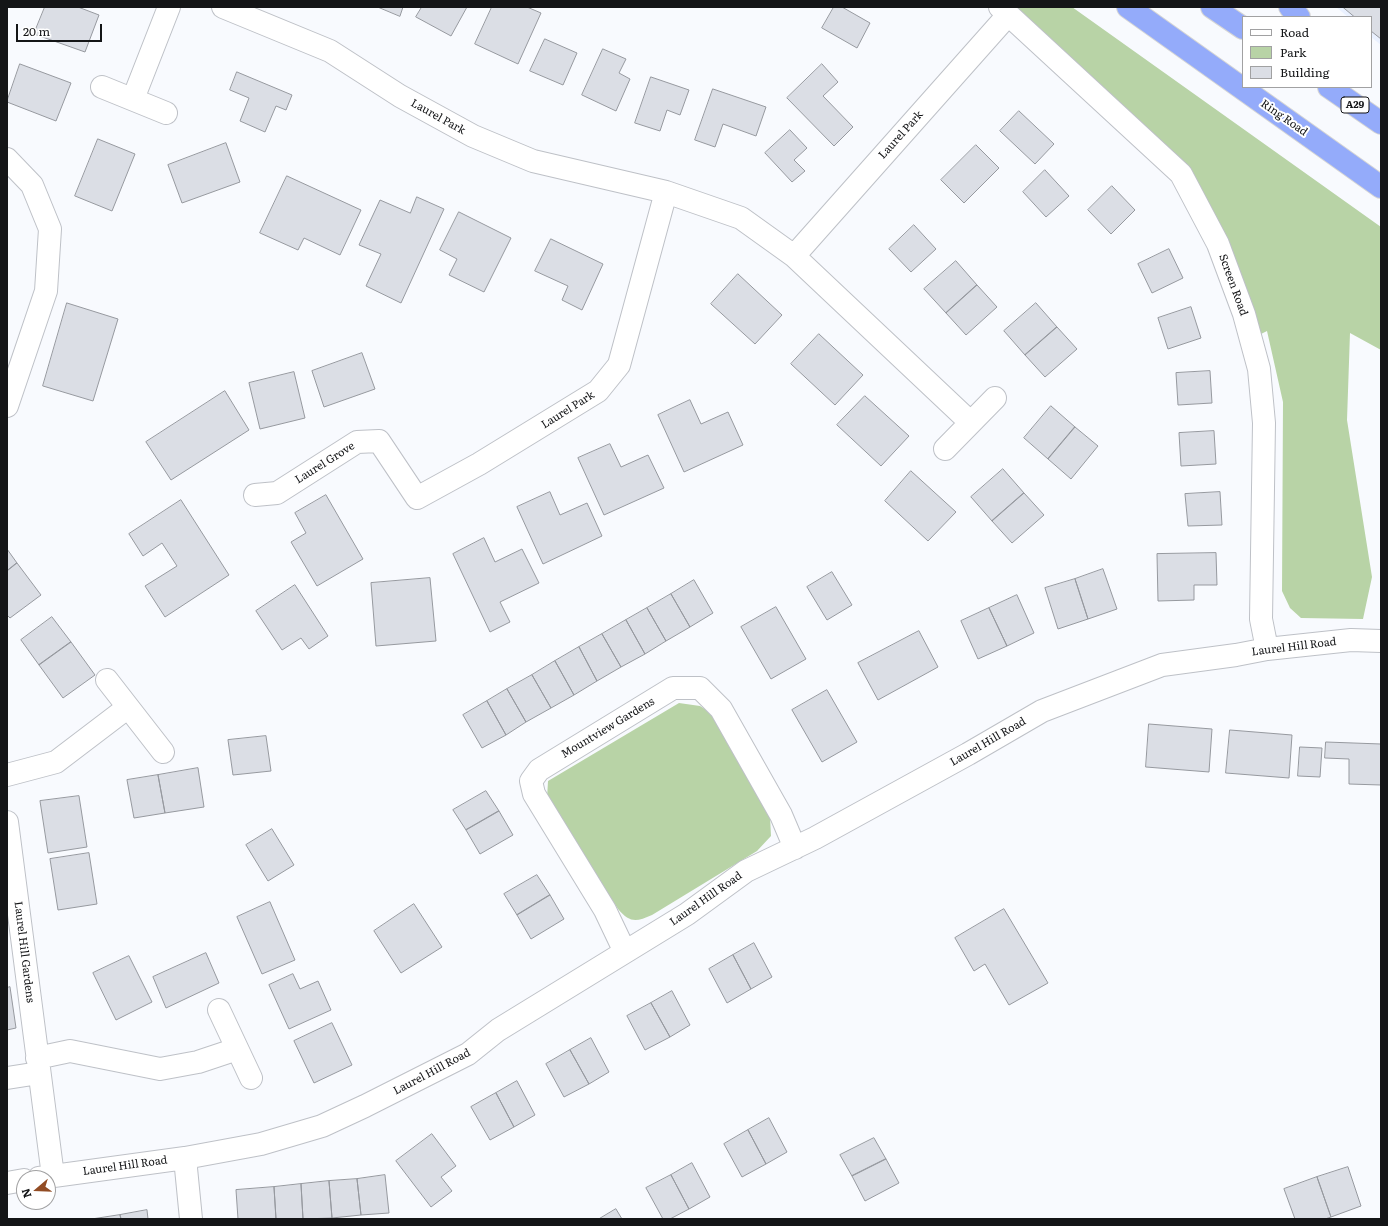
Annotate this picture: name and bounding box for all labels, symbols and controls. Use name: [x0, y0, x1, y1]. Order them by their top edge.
scale bar: [18, 16, 104, 42]
legend: [1242, 16, 1372, 88]
text: 20 m: [23, 22, 50, 40]
text: Road: [1280, 23, 1309, 41]
text: Park: [1280, 43, 1306, 61]
text: Building: [1280, 63, 1329, 81]
street label: Laurel Park: [408, 97, 468, 137]
street label: Ring Road: [1258, 97, 1310, 139]
road number: A29: [1341, 97, 1369, 113]
street label: Laurel Park: [876, 108, 926, 162]
street label: Screen Road: [1216, 252, 1250, 318]
street label: Laurel Park: [539, 388, 597, 432]
street label: Laurel Grove: [293, 439, 357, 487]
street label: Laurel Hill Road: [1251, 635, 1337, 659]
street label: Mountview Gardens: [559, 695, 657, 761]
street label: Laurel Hill Road: [948, 715, 1028, 769]
street label: Laurel Hill Road: [667, 869, 745, 929]
street label: Laurel Hill Gardens: [11, 900, 37, 1004]
street label: Laurel Hill Road: [391, 1046, 473, 1098]
street label: Laurel Hill Road: [82, 1154, 168, 1178]
north arrow: [16, 1170, 56, 1210]
text: N: [17, 1187, 35, 1201]

